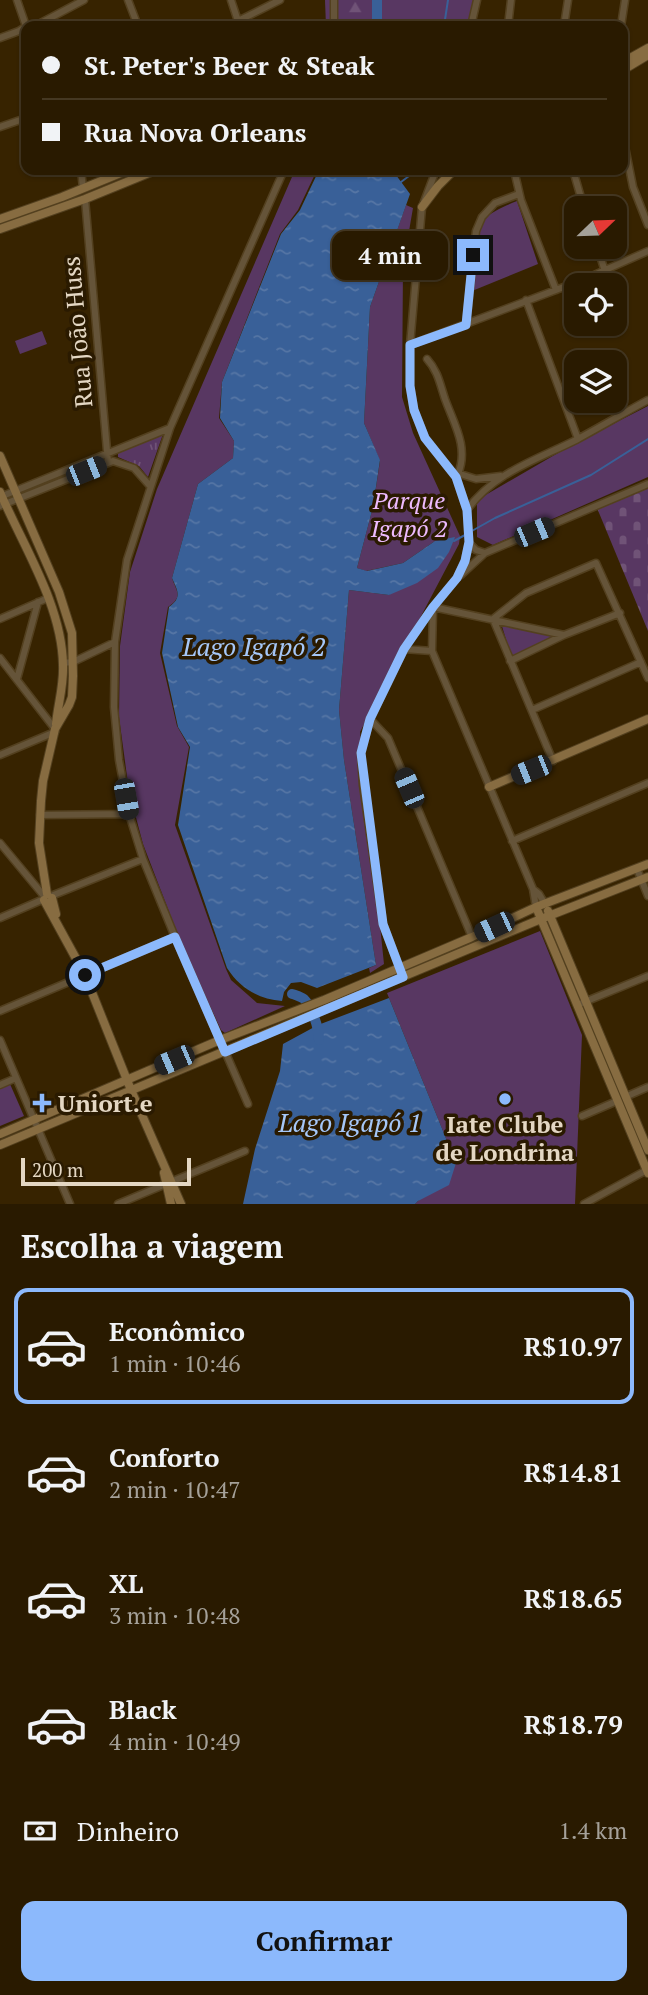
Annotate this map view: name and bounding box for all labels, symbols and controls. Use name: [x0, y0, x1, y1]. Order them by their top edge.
text: St. Peter's Beer & Steak: [84, 48, 375, 82]
text: Rua Nova Orleans: [84, 115, 306, 149]
north arrow: [564, 196, 626, 259]
map controls: [564, 196, 627, 413]
callout: 4 min: [333, 230, 448, 280]
route end: [457, 239, 489, 271]
text: 4 min: [359, 240, 421, 271]
street label: Rua João Huss: [54, 255, 100, 409]
button: locate: [564, 273, 627, 336]
button: layers: [564, 350, 627, 413]
car: [63, 453, 110, 489]
park label: Parque Igapó 2: [370, 484, 448, 544]
car: [511, 514, 558, 550]
water label: Lago Igapó 2: [182, 629, 326, 663]
car: [508, 752, 555, 788]
car: [392, 765, 427, 811]
car: [113, 776, 140, 822]
car: [471, 909, 518, 945]
route start: [69, 959, 101, 991]
car: [151, 1042, 198, 1078]
place label: Uniort.e: [58, 1087, 153, 1119]
marker: Iate Clube de Londrina: [497, 1091, 513, 1107]
marker: Uniort.e: [32, 1093, 52, 1113]
water label: Lago Igapó 1: [278, 1105, 421, 1139]
place label: Iate Clube de Londrina: [436, 1108, 575, 1168]
scale bar: [21, 1155, 191, 1187]
text: 200 m: [32, 1157, 83, 1182]
text: Escolha a viagem: [21, 1225, 283, 1267]
text: Econômico: [109, 1314, 245, 1348]
icon: car: [25, 1315, 88, 1378]
text: R$10.97: [524, 1329, 623, 1363]
text: 1 min · 10:46: [109, 1348, 241, 1379]
text: Conforto: [109, 1440, 219, 1474]
icon: car: [25, 1441, 88, 1504]
text: R$14.81: [524, 1455, 623, 1489]
text: 2 min · 10:47: [109, 1474, 241, 1505]
text: XL: [109, 1566, 143, 1600]
icon: car: [25, 1567, 88, 1630]
text: R$18.65: [524, 1581, 623, 1615]
text: 3 min · 10:48: [109, 1600, 241, 1631]
text: Black: [109, 1692, 177, 1726]
icon: car: [25, 1693, 88, 1756]
text: R$18.79: [524, 1707, 623, 1741]
text: 4 min · 10:49: [109, 1726, 241, 1757]
icon: cash: [21, 1812, 59, 1850]
text: Dinheiro: [77, 1814, 179, 1848]
text: 1.4 km: [559, 1815, 627, 1846]
button: Confirmar: [21, 1901, 627, 1981]

